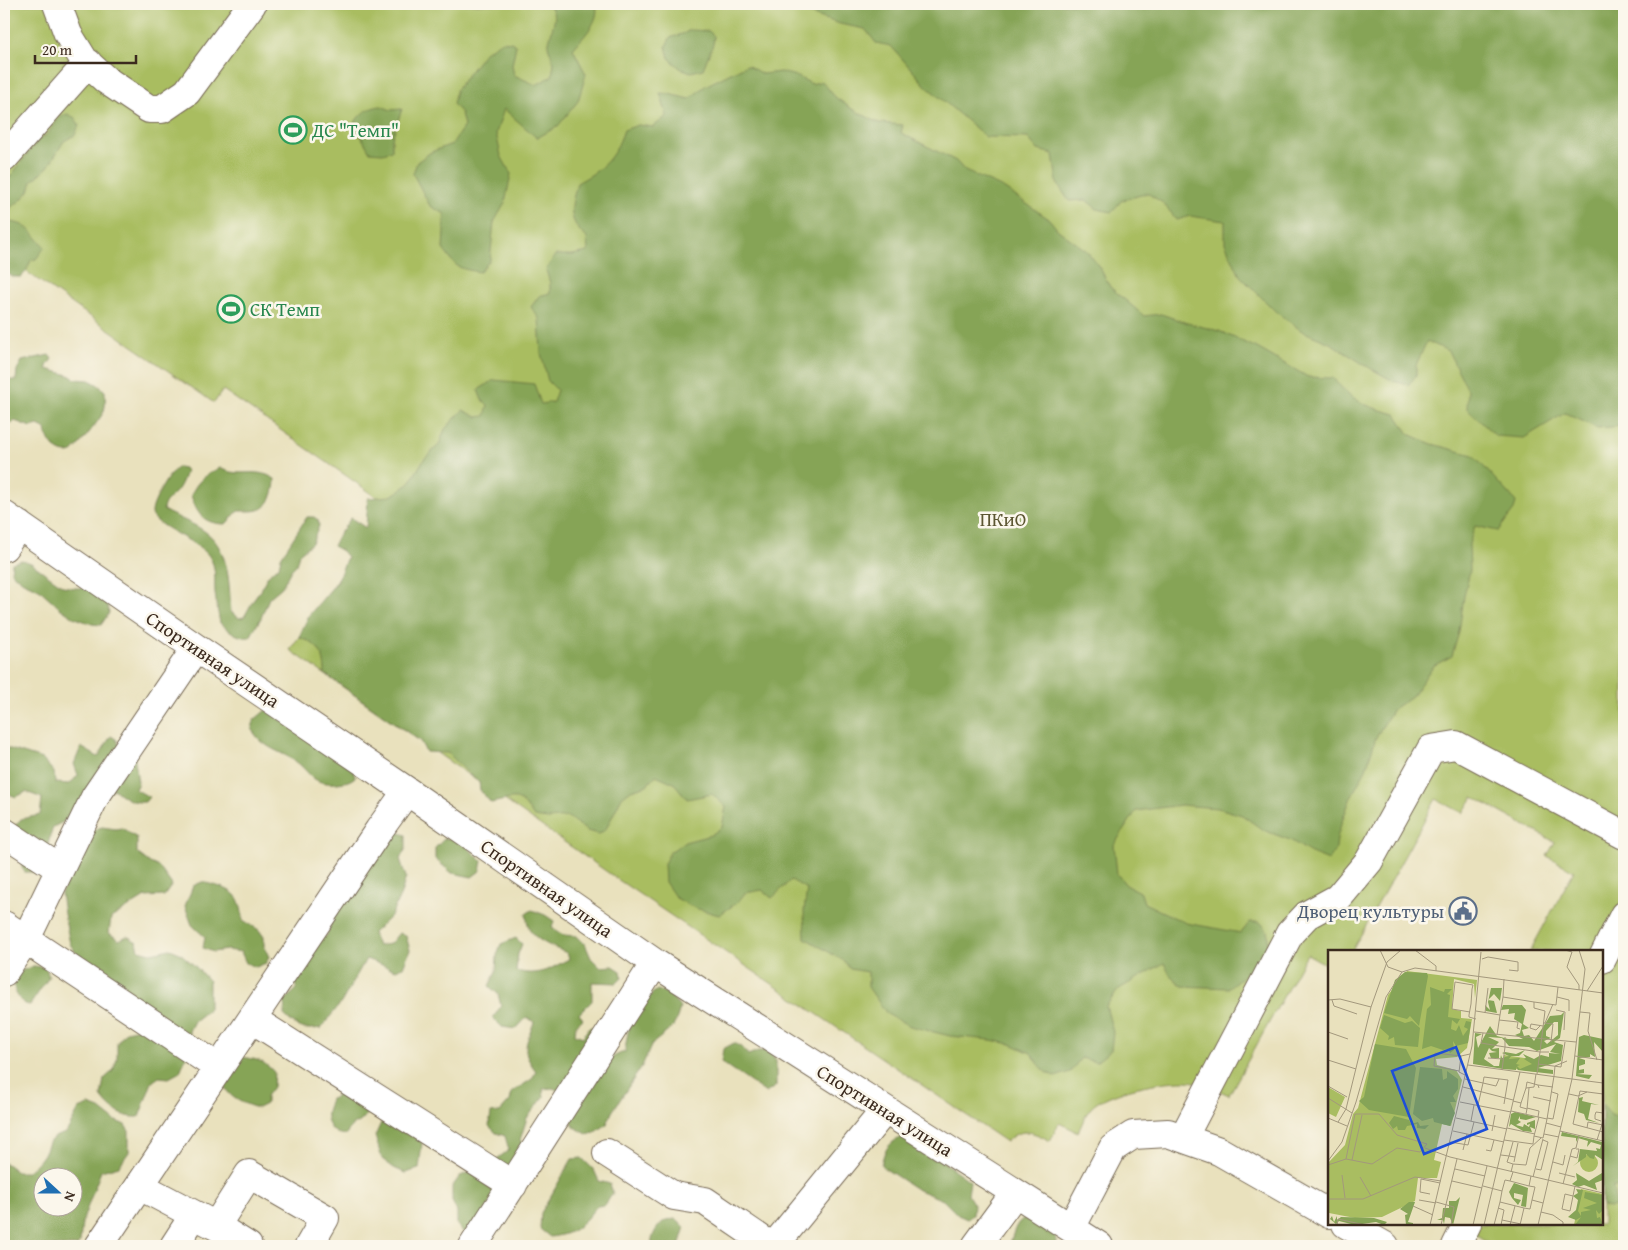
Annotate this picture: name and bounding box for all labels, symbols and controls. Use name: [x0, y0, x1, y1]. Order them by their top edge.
scale bar: [35, 32, 136, 64]
text: 20 m: [42, 39, 73, 60]
sports icon: ДС "Темп": [278, 115, 308, 145]
place label: ДС "Темп": [311, 116, 399, 144]
sports icon: СК Темп: [216, 294, 246, 324]
place label: СК Темп: [250, 295, 320, 323]
park label: ПКиО: [980, 505, 1026, 533]
street label: Спортивная улица: [141, 604, 285, 714]
street label: Спортивная улица: [475, 832, 619, 944]
public building icon: Дворец культуры: [1448, 896, 1478, 926]
place label: Дворец культуры: [1296, 897, 1444, 925]
inset map: [1328, 950, 1603, 1225]
street label: Спортивная улица: [811, 1057, 959, 1163]
north arrow: [32, 1168, 82, 1218]
text: N: [59, 1189, 81, 1205]

